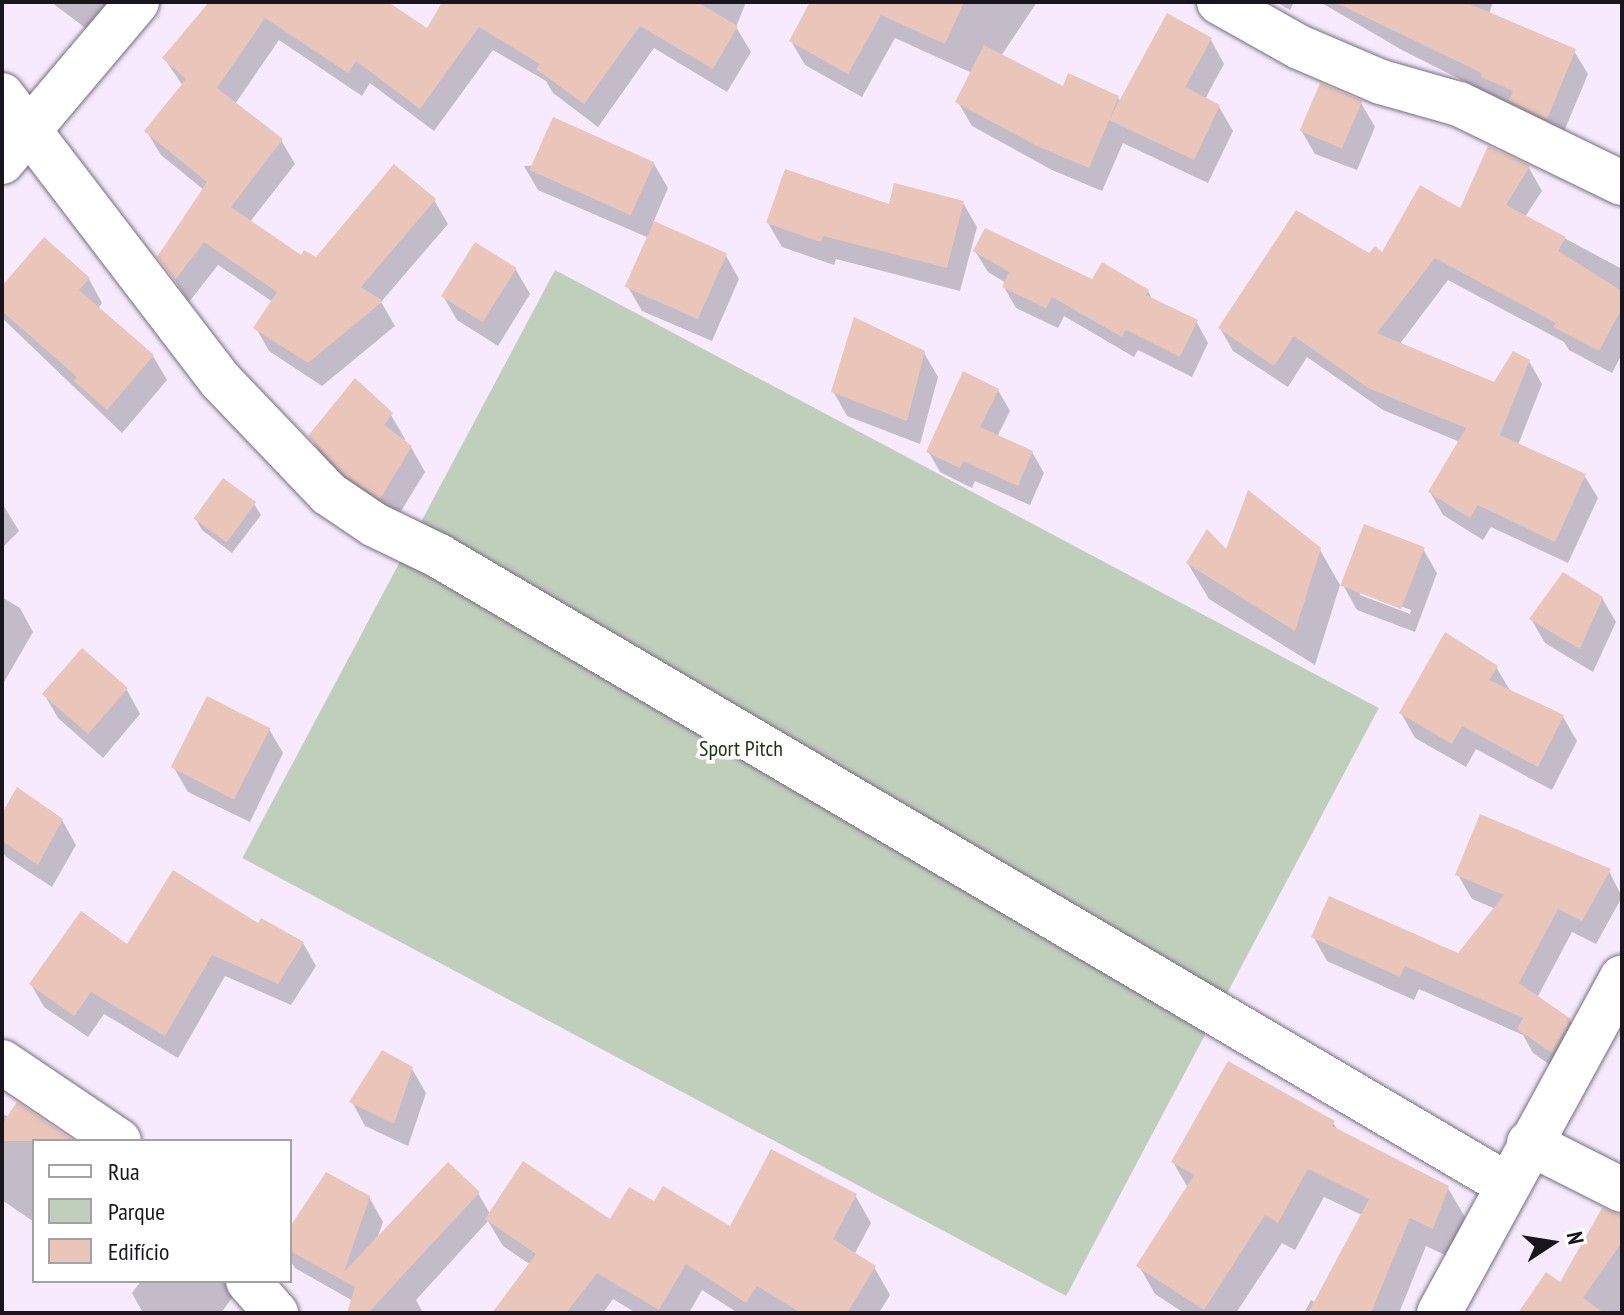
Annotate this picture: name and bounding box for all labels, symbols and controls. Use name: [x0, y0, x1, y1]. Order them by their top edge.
park label: Sport Pitch: [699, 736, 783, 762]
legend: [32, 1139, 292, 1283]
text: Rua: [108, 1156, 140, 1187]
text: Parque: [108, 1196, 165, 1227]
north arrow: [1512, 1203, 1592, 1283]
text: N: [1561, 1229, 1590, 1247]
text: Edifício: [108, 1236, 169, 1267]

